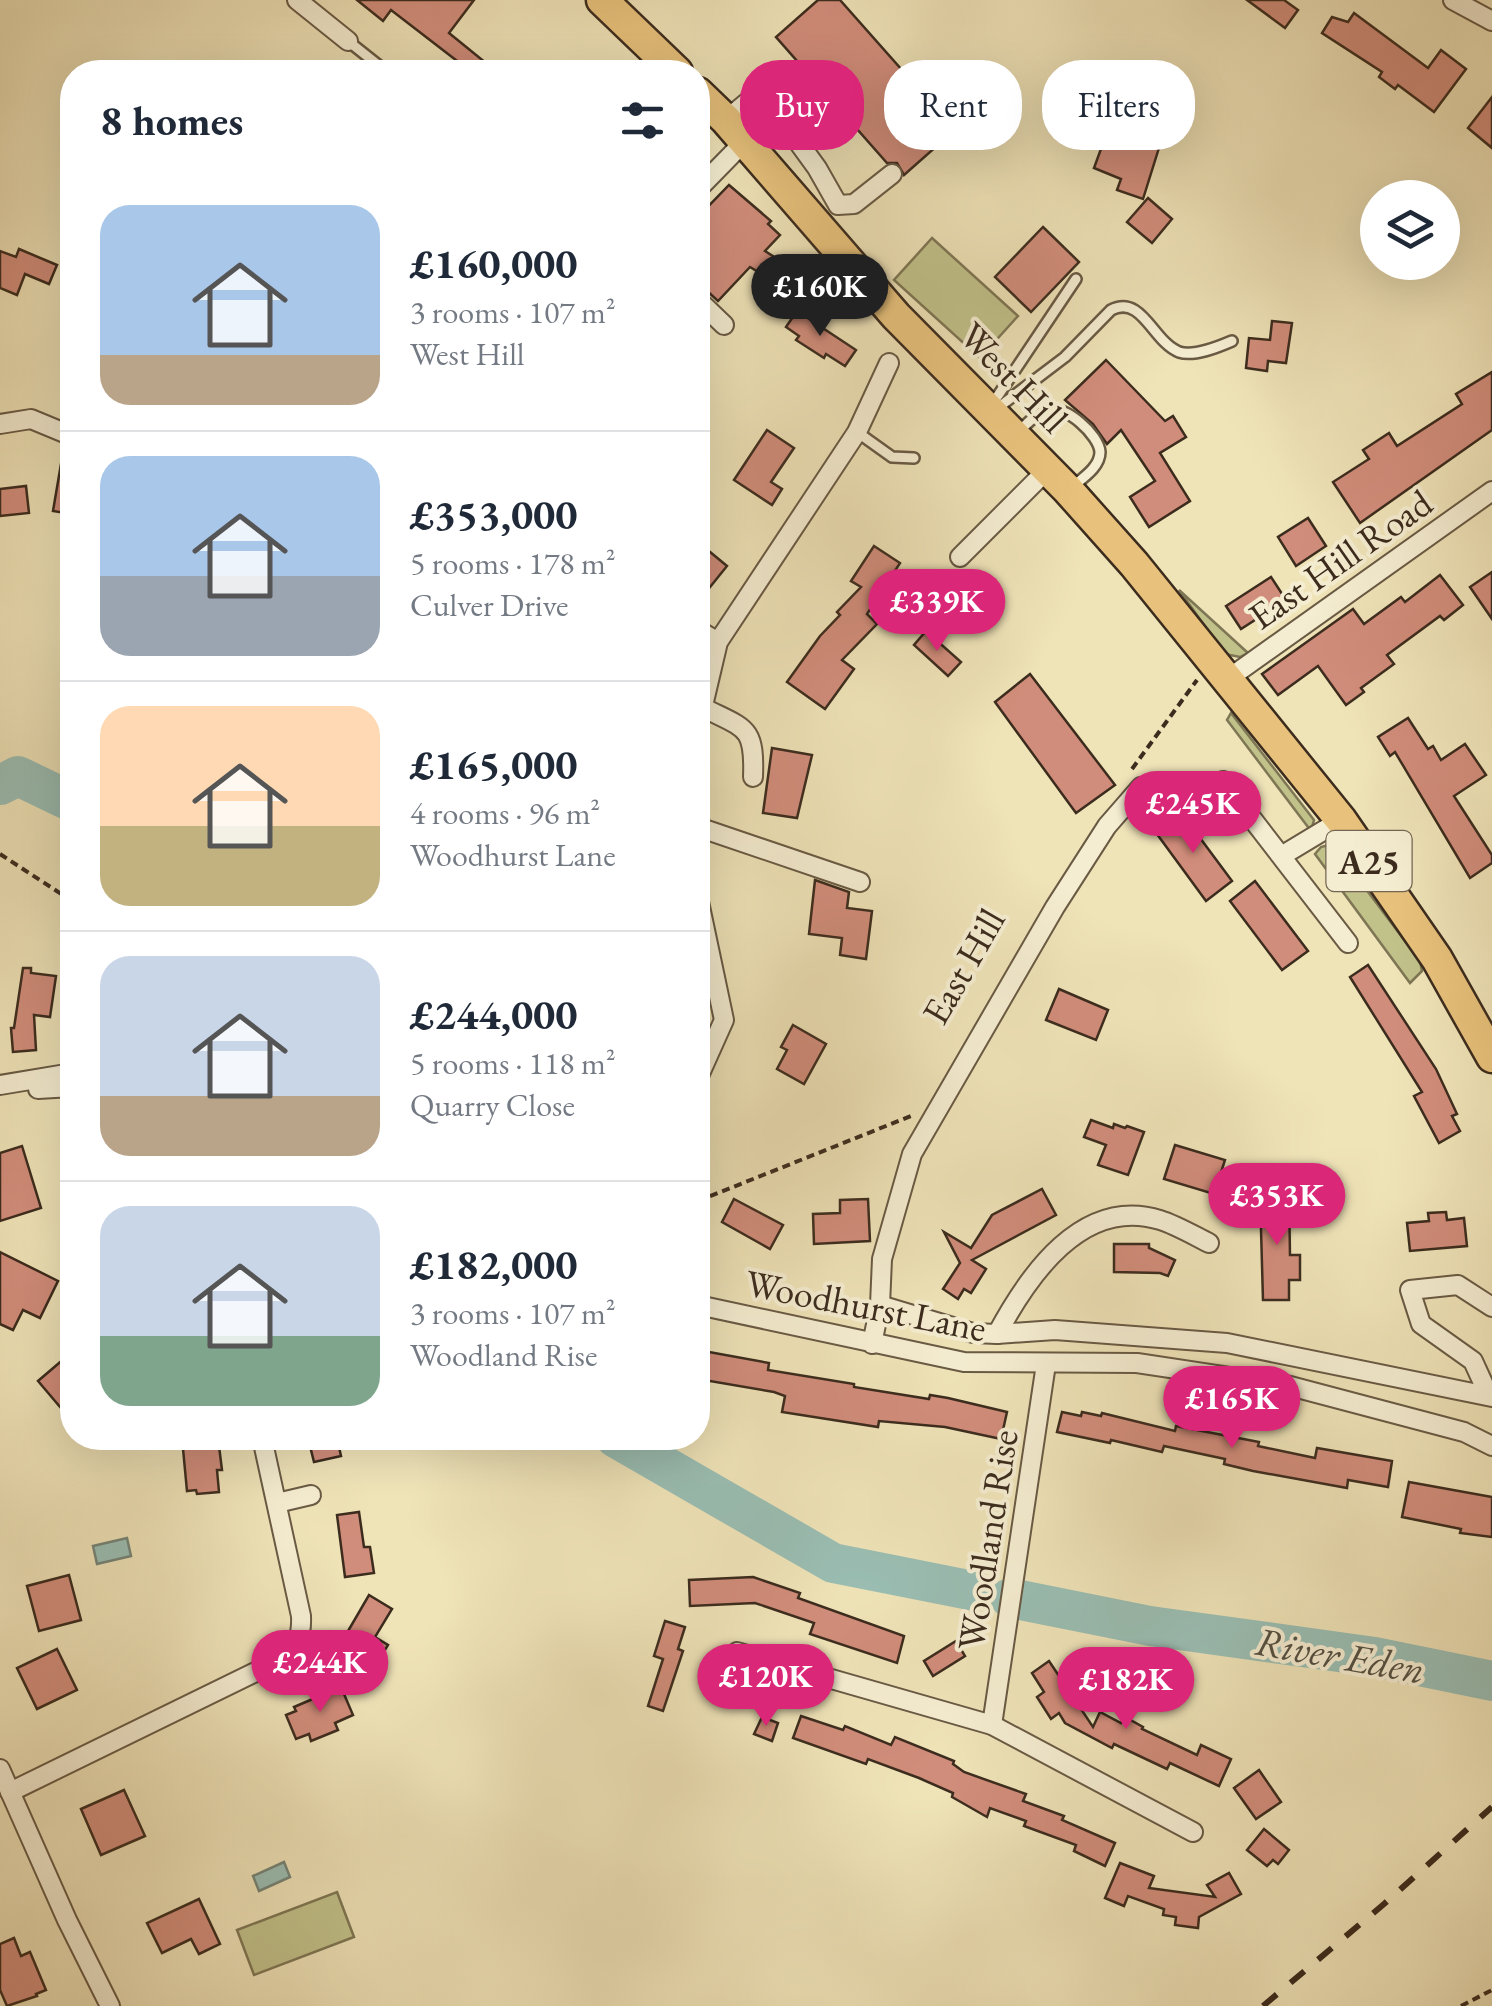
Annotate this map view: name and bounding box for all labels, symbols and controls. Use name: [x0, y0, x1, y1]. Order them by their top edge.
chip: Buy: [740, 60, 864, 150]
chip: Rent: [884, 60, 1022, 150]
chip: Filters: [1042, 60, 1195, 150]
text: 8 homes: [100, 93, 243, 148]
icon: filters: [615, 93, 670, 148]
map controls: [1360, 180, 1460, 280]
button: layers: [1360, 180, 1460, 280]
text: £160,000: [410, 236, 578, 291]
icon: home: [180, 245, 300, 365]
pin: £160K: [750, 254, 890, 339]
text: £160K: [773, 265, 867, 307]
text: 3 rooms · 107 m²: [410, 291, 616, 333]
street label: West Hill: [949, 311, 1079, 443]
text: West Hill: [410, 333, 525, 375]
street label: East Hill Road: [1239, 477, 1442, 640]
text: £353,000: [410, 487, 578, 542]
icon: home: [180, 496, 300, 616]
text: 5 rooms · 178 m²: [410, 542, 616, 584]
pin: £339K: [867, 569, 1007, 654]
text: £339K: [890, 580, 984, 622]
text: Culver Drive: [410, 584, 568, 626]
text: £165,000: [410, 737, 578, 792]
icon: home: [180, 746, 300, 866]
pin: £245K: [1123, 771, 1263, 856]
text: £245K: [1146, 782, 1240, 824]
text: 4 rooms · 96 m²: [410, 792, 600, 834]
road number: A25: [1326, 831, 1412, 891]
text: Woodhurst Lane: [410, 834, 616, 876]
street label: East Hill: [910, 899, 1016, 1033]
text: £244,000: [410, 987, 578, 1042]
icon: home: [180, 996, 300, 1116]
text: 5 rooms · 118 m²: [410, 1042, 616, 1084]
text: Quarry Close: [410, 1084, 575, 1126]
pin: £353K: [1207, 1163, 1347, 1248]
text: £353K: [1230, 1174, 1324, 1216]
text: £182,000: [410, 1237, 578, 1292]
icon: home: [180, 1246, 300, 1366]
street label: Woodhurst Lane: [741, 1258, 991, 1352]
text: 3 rooms · 107 m²: [410, 1292, 616, 1334]
text: Woodland Rise: [410, 1334, 597, 1376]
pin: £165K: [1162, 1366, 1302, 1451]
text: £165K: [1185, 1377, 1279, 1419]
street label: Woodland Rise: [945, 1426, 1029, 1654]
water label: River Eden: [1251, 1615, 1429, 1695]
pin: £244K: [250, 1630, 390, 1715]
text: £244K: [273, 1641, 367, 1683]
pin: £120K: [696, 1644, 836, 1729]
pin: £182K: [1056, 1647, 1196, 1732]
text: £120K: [719, 1655, 813, 1697]
text: £182K: [1079, 1658, 1173, 1700]

